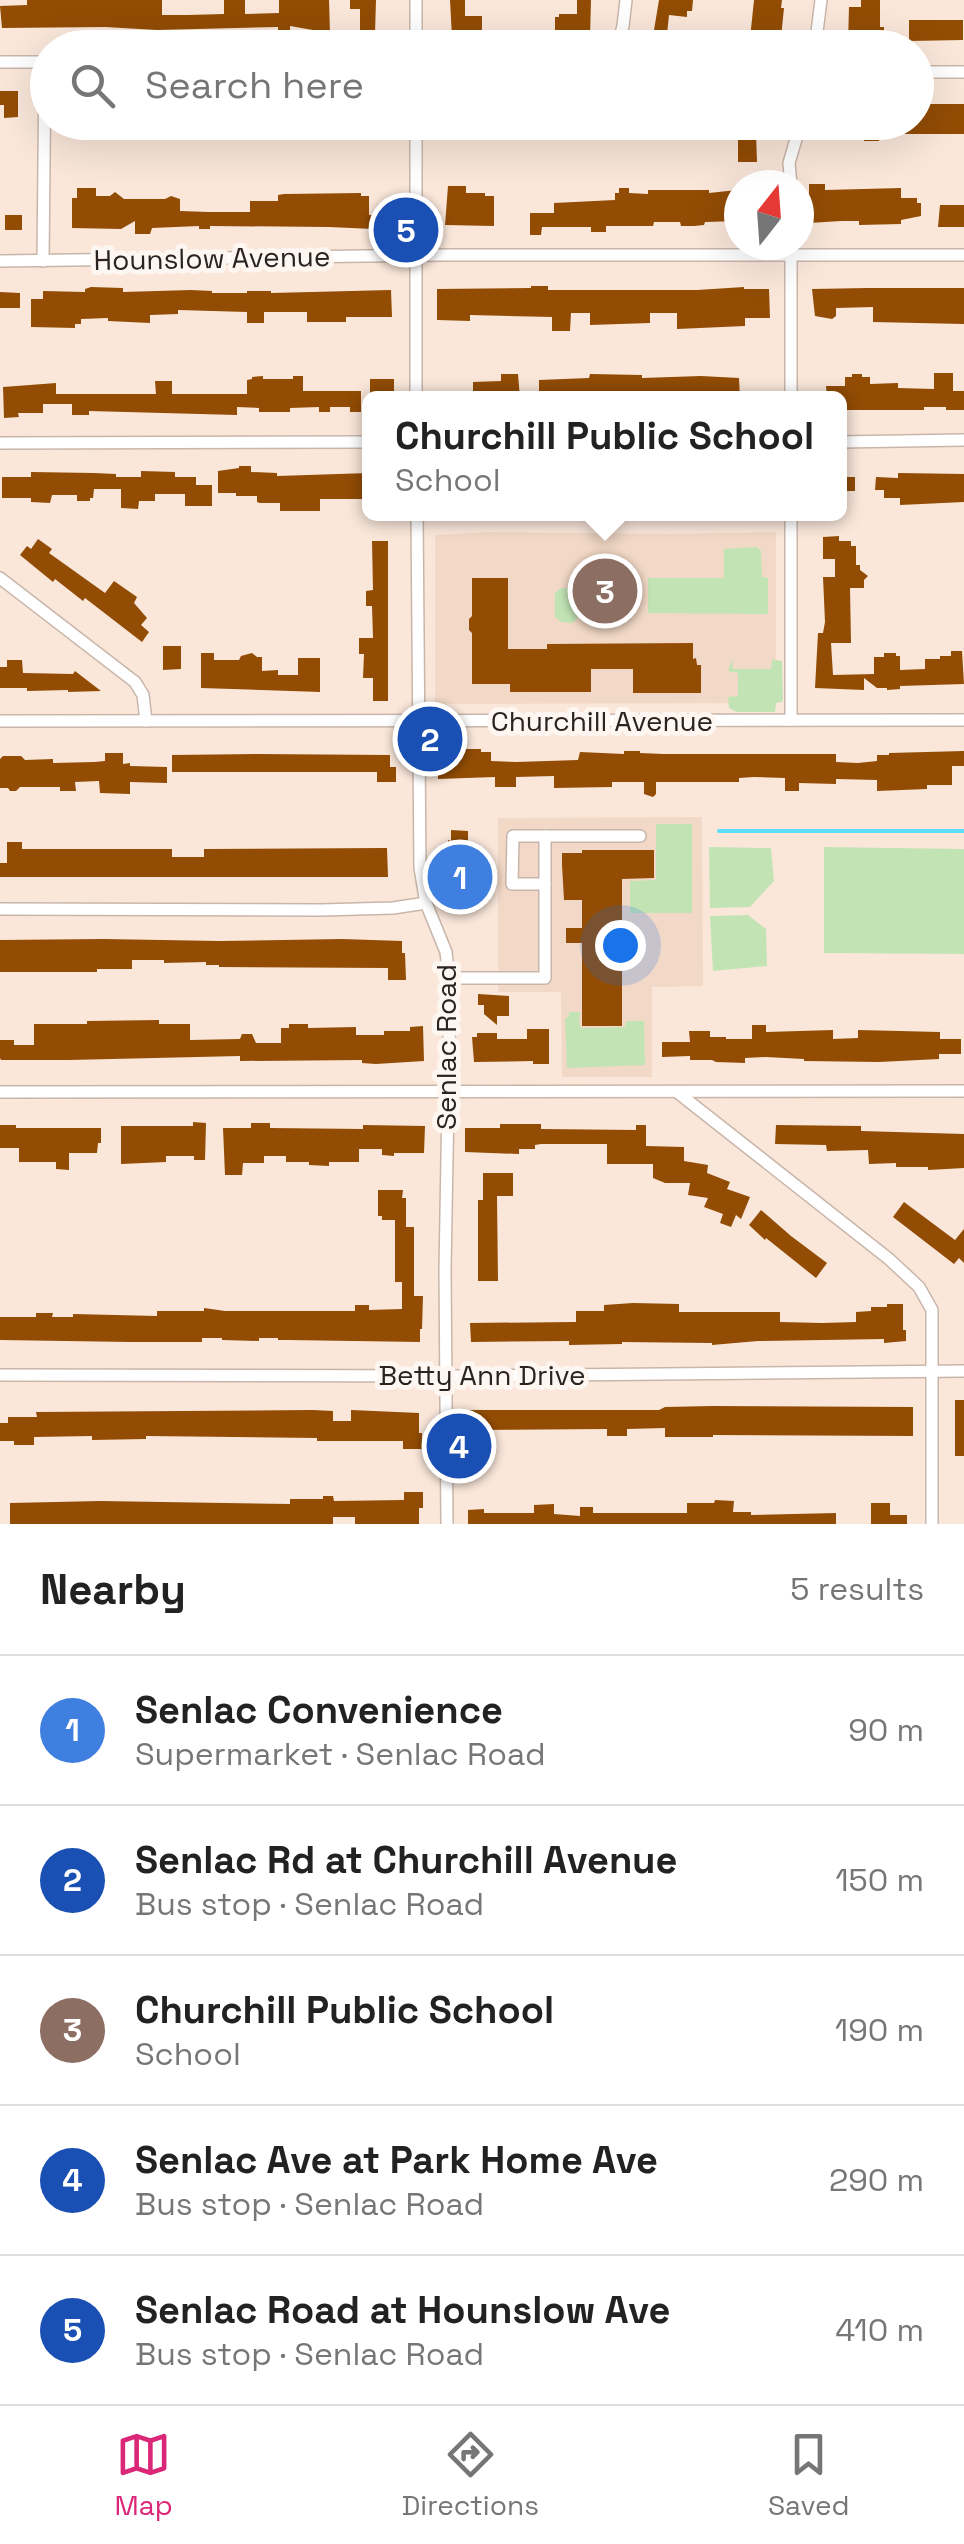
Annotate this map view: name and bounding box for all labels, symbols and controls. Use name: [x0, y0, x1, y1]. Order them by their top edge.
search box: [30, 30, 934, 140]
icon: search: [65, 58, 120, 113]
text: Search here: [145, 61, 364, 109]
north arrow: [724, 170, 814, 260]
pin: 5: [374, 192, 438, 268]
street label: Hounslow Avenue: [93, 238, 331, 278]
popup: [362, 391, 847, 521]
text: Churchill Public School: [395, 412, 814, 460]
text: School: [395, 460, 501, 500]
pin: 3: [572, 554, 638, 628]
pin: 2: [398, 702, 462, 776]
street label: Churchill Avenue: [491, 703, 713, 739]
pin: 1: [428, 840, 492, 914]
your location: [595, 920, 646, 971]
street label: Senlac Road: [428, 964, 464, 1130]
street label: Betty Ann Drive: [378, 1357, 586, 1393]
pin: 4: [426, 1408, 492, 1484]
text: Nearby: [40, 1563, 186, 1616]
text: 5 results: [790, 1569, 924, 1609]
text: Senlac Convenience: [135, 1686, 503, 1734]
text: 1: [65, 1710, 80, 1750]
text: 90 m: [848, 1710, 924, 1750]
text: Supermarket · Senlac Road: [135, 1734, 546, 1774]
text: Senlac Rd at Churchill Avenue: [135, 1836, 677, 1884]
text: 2: [63, 1860, 82, 1900]
text: 150 m: [835, 1860, 924, 1900]
text: Bus stop · Senlac Road: [135, 1884, 484, 1924]
text: Churchill Public School: [135, 1986, 554, 2034]
text: 3: [63, 2010, 82, 2050]
text: 190 m: [835, 2010, 924, 2050]
text: School: [135, 2034, 241, 2074]
text: Senlac Ave at Park Home Ave: [135, 2136, 658, 2184]
text: 4: [62, 2160, 83, 2200]
text: 290 m: [829, 2160, 924, 2200]
text: Bus stop · Senlac Road: [135, 2184, 484, 2224]
text: Senlac Road at Hounslow Ave: [135, 2286, 670, 2334]
text: 5: [63, 2310, 82, 2350]
text: 410 m: [835, 2310, 924, 2350]
text: Bus stop · Senlac Road: [135, 2334, 484, 2374]
tab: Map: [114, 2427, 173, 2523]
tab: Directions: [402, 2427, 539, 2523]
tab: Saved: [768, 2427, 850, 2523]

